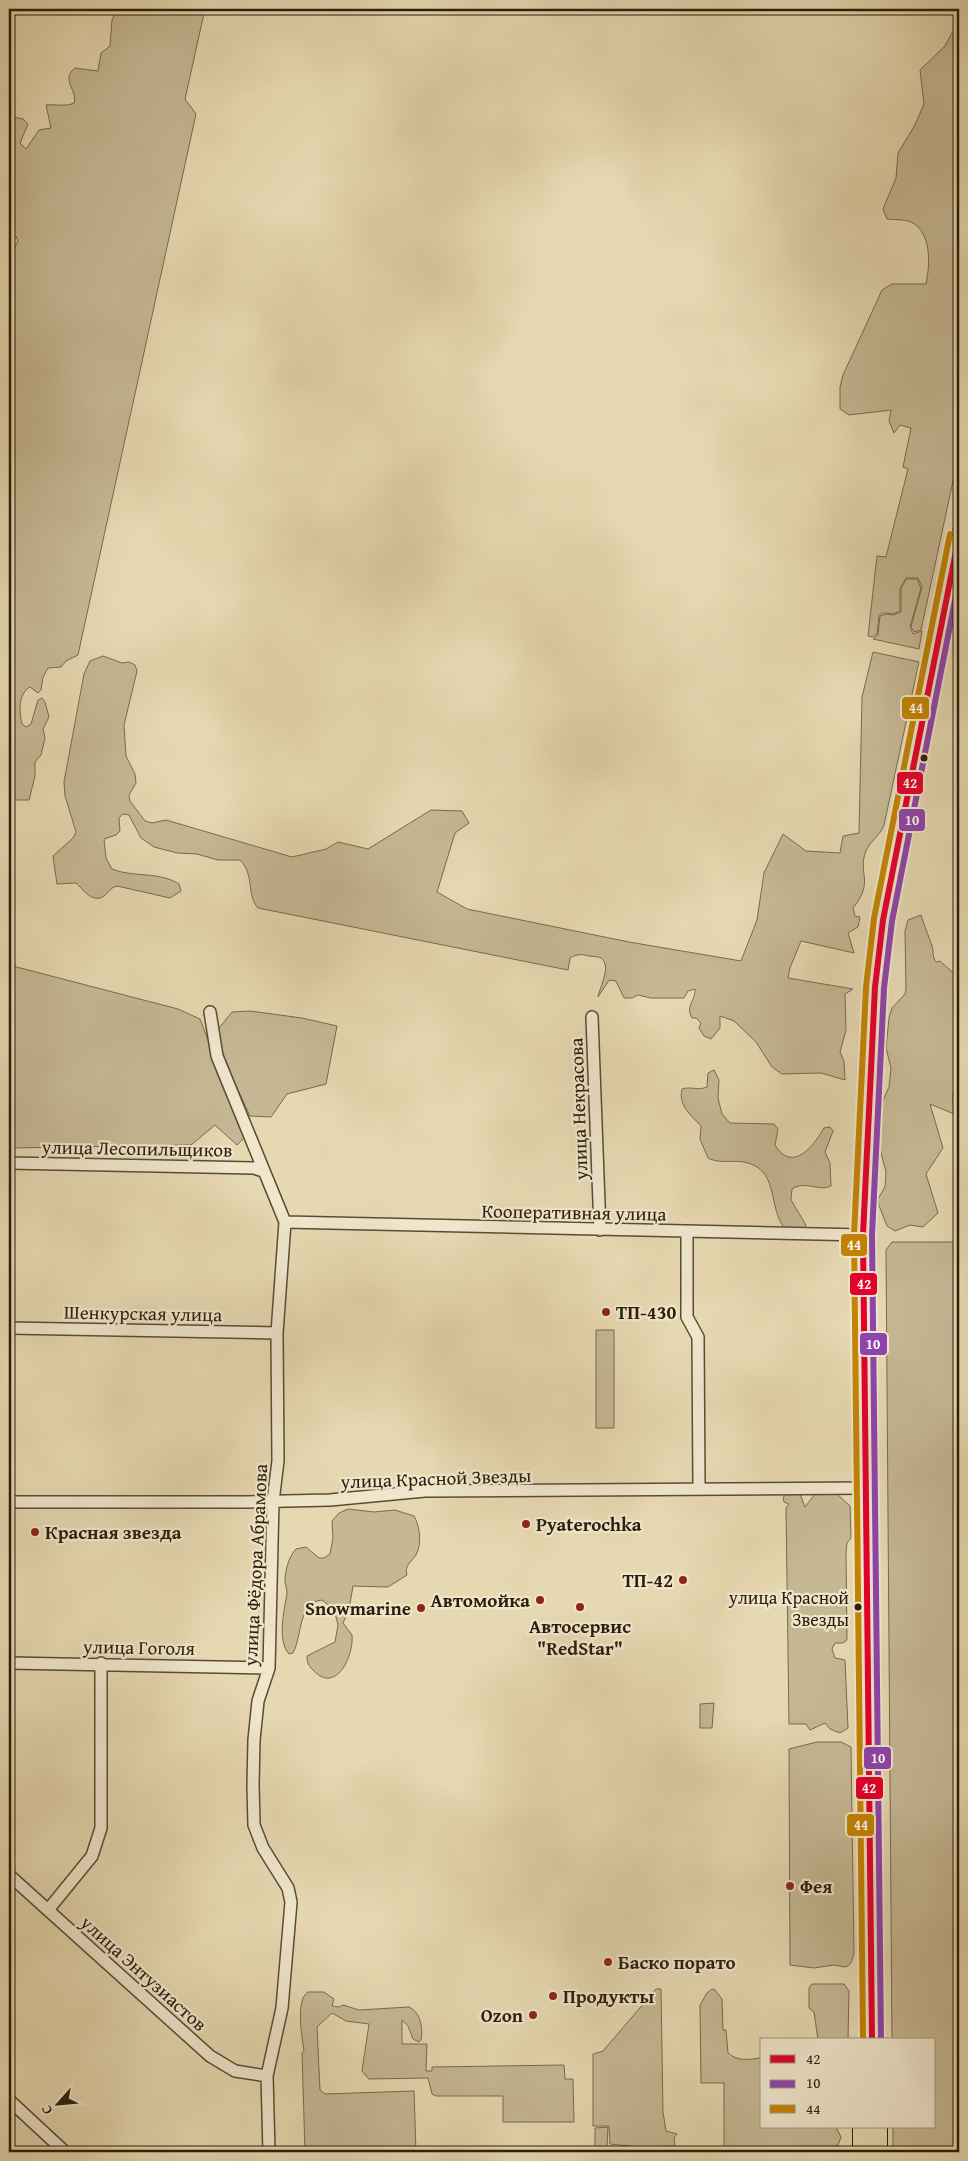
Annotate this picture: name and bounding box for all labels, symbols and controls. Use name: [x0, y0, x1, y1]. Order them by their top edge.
line badge: 44: [901, 696, 930, 720]
text: 44: [909, 698, 923, 718]
unlabelled marker: [919, 753, 929, 763]
line badge: 42: [896, 771, 924, 795]
text: 42: [903, 773, 917, 793]
line badge: 10: [898, 808, 926, 832]
text: 10: [905, 810, 919, 830]
street label: улица Некрасова: [562, 1037, 595, 1182]
street label: улица Лесопильщиков: [40, 1132, 233, 1164]
street label: Кооперативная улица: [481, 1196, 667, 1228]
line badge: 44: [840, 1233, 868, 1257]
text: 44: [847, 1235, 861, 1255]
line badge: 42: [849, 1272, 878, 1296]
text: 42: [857, 1274, 871, 1294]
street label: Шенкурская улица: [64, 1298, 222, 1328]
place label: ТП-430: [616, 1298, 677, 1326]
marker: ТП-430: [600, 1306, 612, 1318]
line badge: 10: [859, 1332, 888, 1356]
text: 10: [866, 1334, 880, 1354]
street label: улица Красной Звезды: [339, 1461, 532, 1495]
street label: улица Фёдора Абрамова: [236, 1463, 274, 1668]
place label: Pyaterochka: [536, 1510, 642, 1538]
place label: Красная звезда: [45, 1518, 182, 1546]
marker: Pyaterochka: [520, 1518, 532, 1530]
marker: Красная звезда: [29, 1526, 41, 1538]
place label: ТП-42: [622, 1566, 673, 1594]
marker: ТП-42: [677, 1574, 689, 1586]
place label: улица Красной Звезды: [728, 1584, 849, 1633]
place label: Автомойка: [431, 1586, 530, 1614]
place label: Snowmarine: [305, 1594, 411, 1622]
marker: Автомойка: [534, 1594, 546, 1606]
marker: Автосервис "RedStar": [574, 1601, 586, 1613]
marker: Snowmarine: [415, 1602, 427, 1614]
marker: улица Красной Звезды: [853, 1602, 863, 1612]
place label: Автосервис "RedStar": [529, 1612, 631, 1662]
street label: улица Гоголя: [82, 1632, 196, 1662]
line badge: 10: [863, 1746, 892, 1770]
text: 10: [871, 1748, 885, 1768]
line badge: 42: [855, 1776, 884, 1800]
text: 42: [862, 1778, 876, 1798]
line badge: 44: [846, 1813, 875, 1837]
text: 44: [854, 1815, 868, 1835]
place label: Фея: [800, 1872, 833, 1900]
marker: Фея: [784, 1880, 796, 1892]
street label: улица Энтузиастов: [74, 1908, 213, 2037]
place label: Баско порато: [618, 1948, 736, 1976]
marker: Баско порато: [602, 1956, 614, 1968]
place label: Продукты: [563, 1982, 654, 2010]
marker: Продукты: [547, 1990, 559, 2002]
place label: Ozon: [481, 2001, 524, 2029]
marker: Ozon: [527, 2009, 539, 2021]
legend: [760, 2038, 936, 2128]
text: 42: [806, 2048, 820, 2069]
text: 10: [806, 2072, 820, 2093]
north arrow: [32, 2078, 82, 2128]
text: 44: [806, 2098, 820, 2119]
text: С: [36, 2102, 57, 2118]

